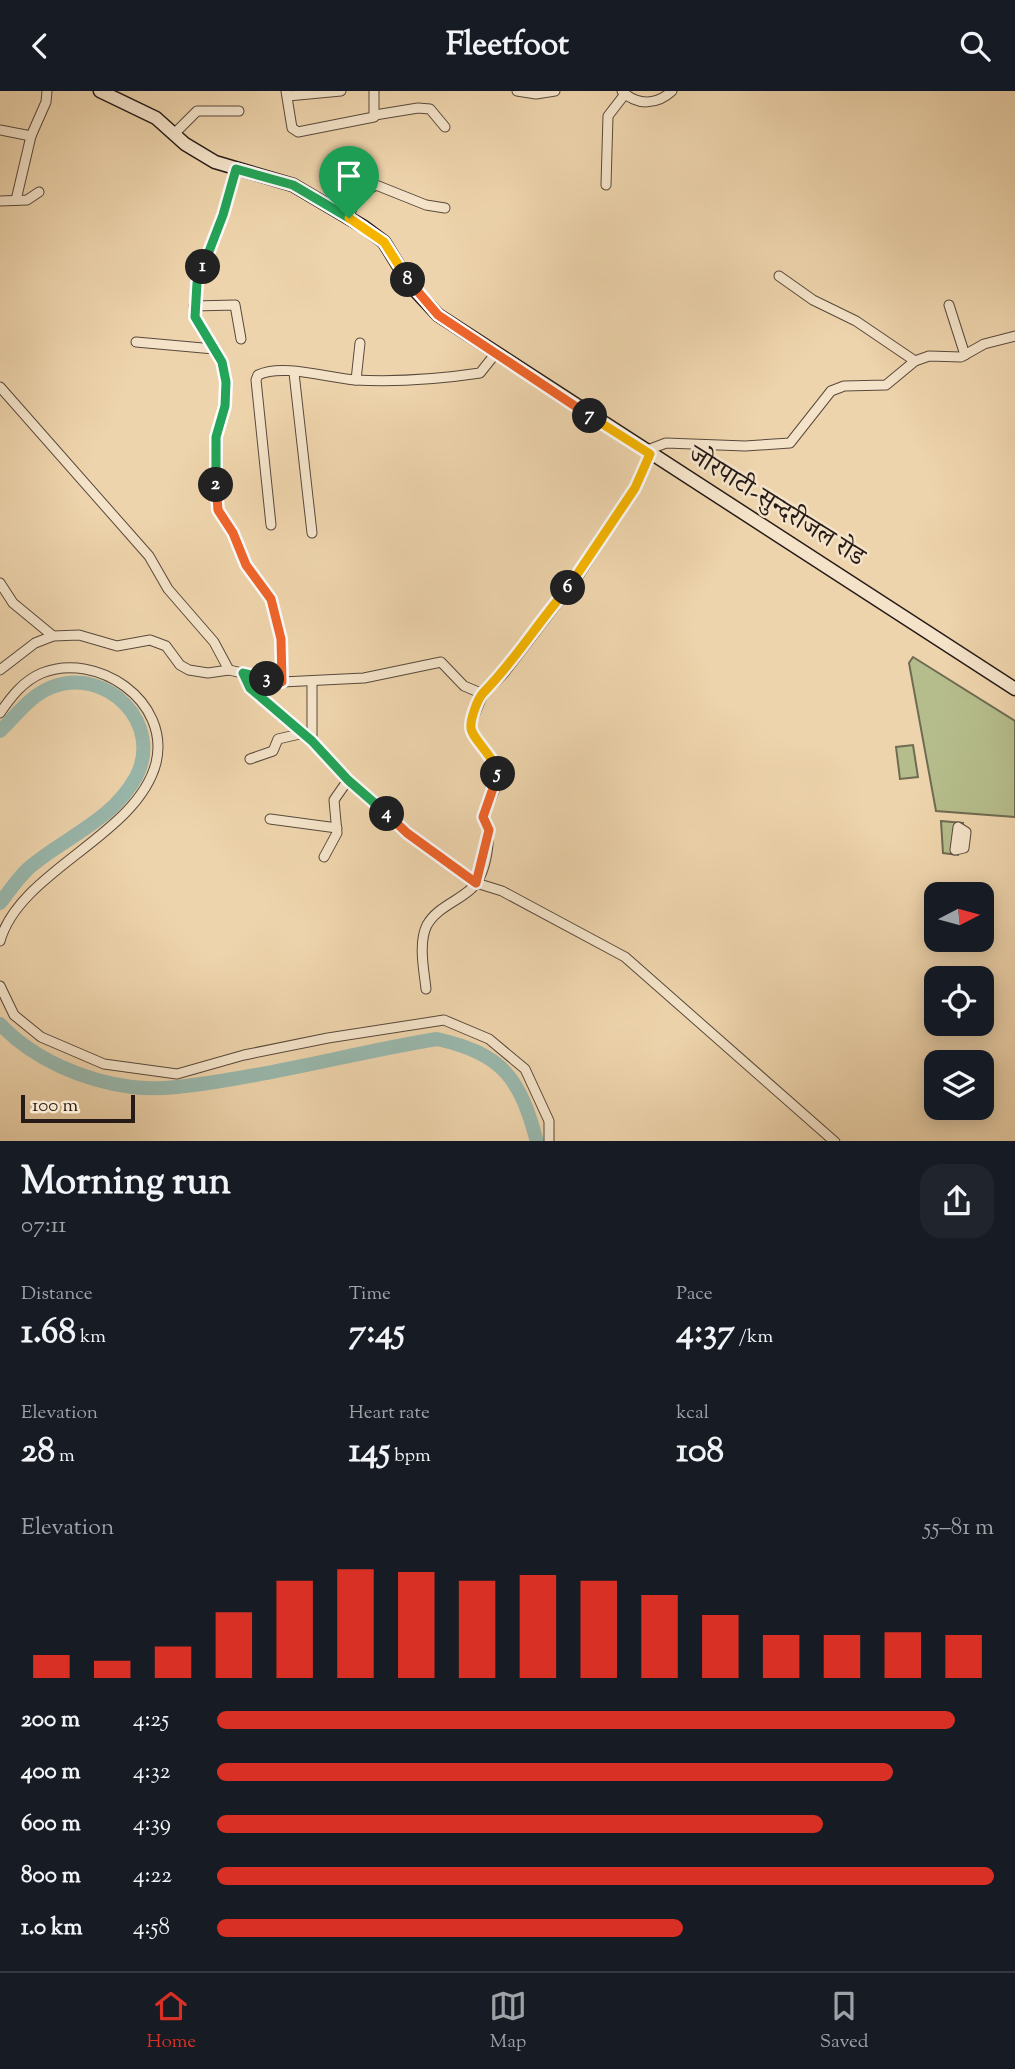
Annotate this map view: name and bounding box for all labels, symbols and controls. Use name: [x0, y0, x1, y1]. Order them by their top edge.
text: Fleetfoot: [446, 23, 569, 69]
icon: back: [21, 27, 59, 65]
icon: search: [956, 27, 994, 65]
pin: [319, 146, 379, 218]
icon: arrive: [330, 157, 368, 195]
pin: 1: [186, 249, 220, 285]
text: 1: [199, 253, 206, 280]
pin: 8: [390, 263, 426, 297]
text: 8: [403, 266, 412, 293]
pin: 7: [572, 399, 608, 433]
text: 7: [585, 402, 594, 429]
street label: जोरपाटी-सुन्दरीजल रोड: [679, 437, 873, 577]
pin: 2: [198, 467, 234, 503]
text: 2: [211, 471, 220, 498]
pin: 6: [550, 571, 586, 605]
text: 6: [563, 574, 572, 601]
pin: 3: [250, 661, 284, 697]
text: 3: [263, 665, 270, 692]
pin: 5: [480, 757, 516, 791]
text: 5: [494, 760, 501, 787]
pin: 4: [370, 797, 404, 831]
text: 4: [382, 800, 391, 827]
north arrow: [924, 882, 994, 952]
map controls: [924, 882, 994, 1120]
button: locate: [924, 966, 994, 1036]
button: layers: [924, 1050, 994, 1120]
scale bar: [21, 1092, 135, 1124]
text: 100 m: [32, 1093, 78, 1120]
text: Morning run: [21, 1157, 231, 1211]
button: share: [920, 1164, 994, 1238]
text: 07:11: [21, 1210, 66, 1243]
text: Distance: [21, 1281, 93, 1308]
text: Time: [349, 1281, 391, 1308]
text: Pace: [676, 1281, 713, 1308]
text: 1.68: [21, 1308, 76, 1359]
text: 7:45: [349, 1308, 405, 1359]
text: 4:37: [676, 1308, 735, 1359]
text: km: [76, 1324, 106, 1351]
text: /km: [735, 1324, 773, 1351]
text: Elevation: [21, 1400, 98, 1427]
text: Heart rate: [349, 1400, 430, 1427]
text: kcal: [676, 1400, 709, 1427]
text: 28: [21, 1427, 55, 1478]
text: 145: [349, 1427, 390, 1478]
text: 108: [676, 1427, 724, 1478]
text: m: [55, 1443, 75, 1470]
text: bpm: [390, 1443, 431, 1470]
text: Elevation: [21, 1512, 114, 1545]
text: 55–81 m: [923, 1512, 994, 1545]
text: 200 m: [21, 1704, 80, 1737]
text: 4:25: [133, 1704, 169, 1737]
text: 400 m: [21, 1756, 81, 1789]
text: 4:32: [133, 1756, 171, 1789]
text: 600 m: [21, 1808, 81, 1841]
text: 4:39: [133, 1808, 171, 1841]
text: 800 m: [21, 1860, 81, 1893]
text: 4:22: [133, 1860, 172, 1893]
text: 1.0 km: [21, 1912, 83, 1945]
text: 4:58: [133, 1912, 170, 1945]
tab: Home: [146, 1987, 196, 2056]
tab: Map: [489, 1987, 527, 2056]
tab: Saved: [820, 1987, 869, 2056]

